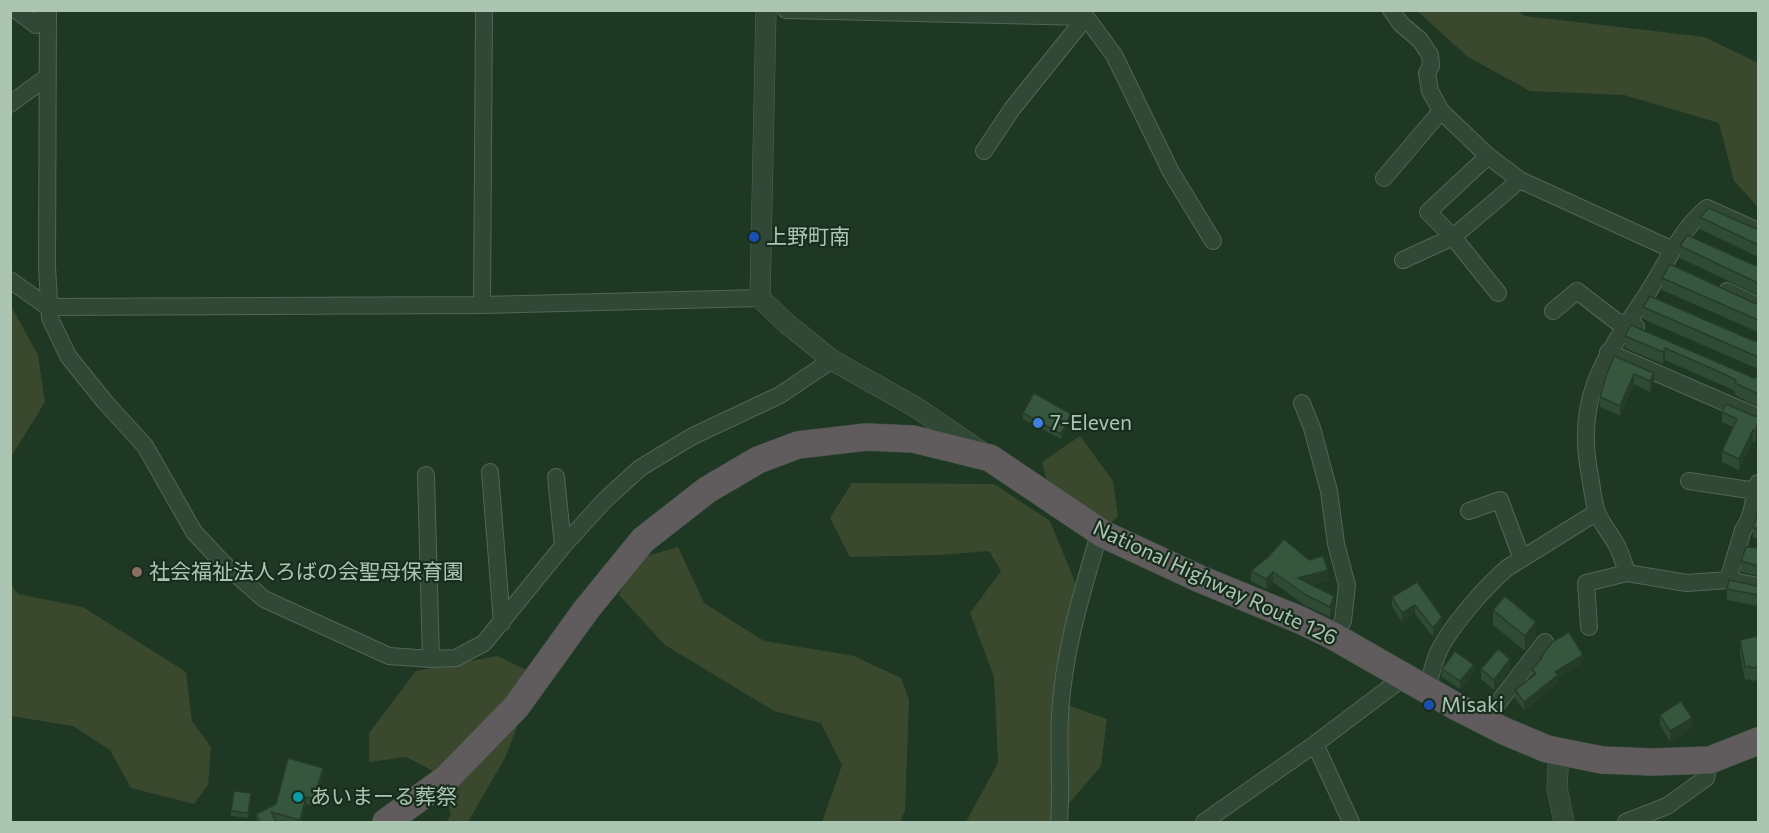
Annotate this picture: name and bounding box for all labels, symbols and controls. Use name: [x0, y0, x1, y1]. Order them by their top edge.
place label: 上野町南: [766, 224, 850, 250]
marker: 上野町南: [747, 230, 761, 244]
place label: 7-Eleven: [1050, 410, 1132, 436]
marker: 7-Eleven: [1031, 416, 1045, 430]
street label: National Highway Route 126: [1089, 515, 1341, 651]
place label: 社会福祉法人ろばの会聖母保育園: [149, 559, 464, 585]
marker: 社会福祉法人ろばの会聖母保育園: [130, 565, 144, 579]
place label: Misaki: [1441, 692, 1504, 718]
marker: Misaki: [1422, 698, 1436, 712]
place label: あいまーる葬祭: [310, 784, 457, 810]
marker: あいまーる葬祭: [291, 790, 305, 804]

